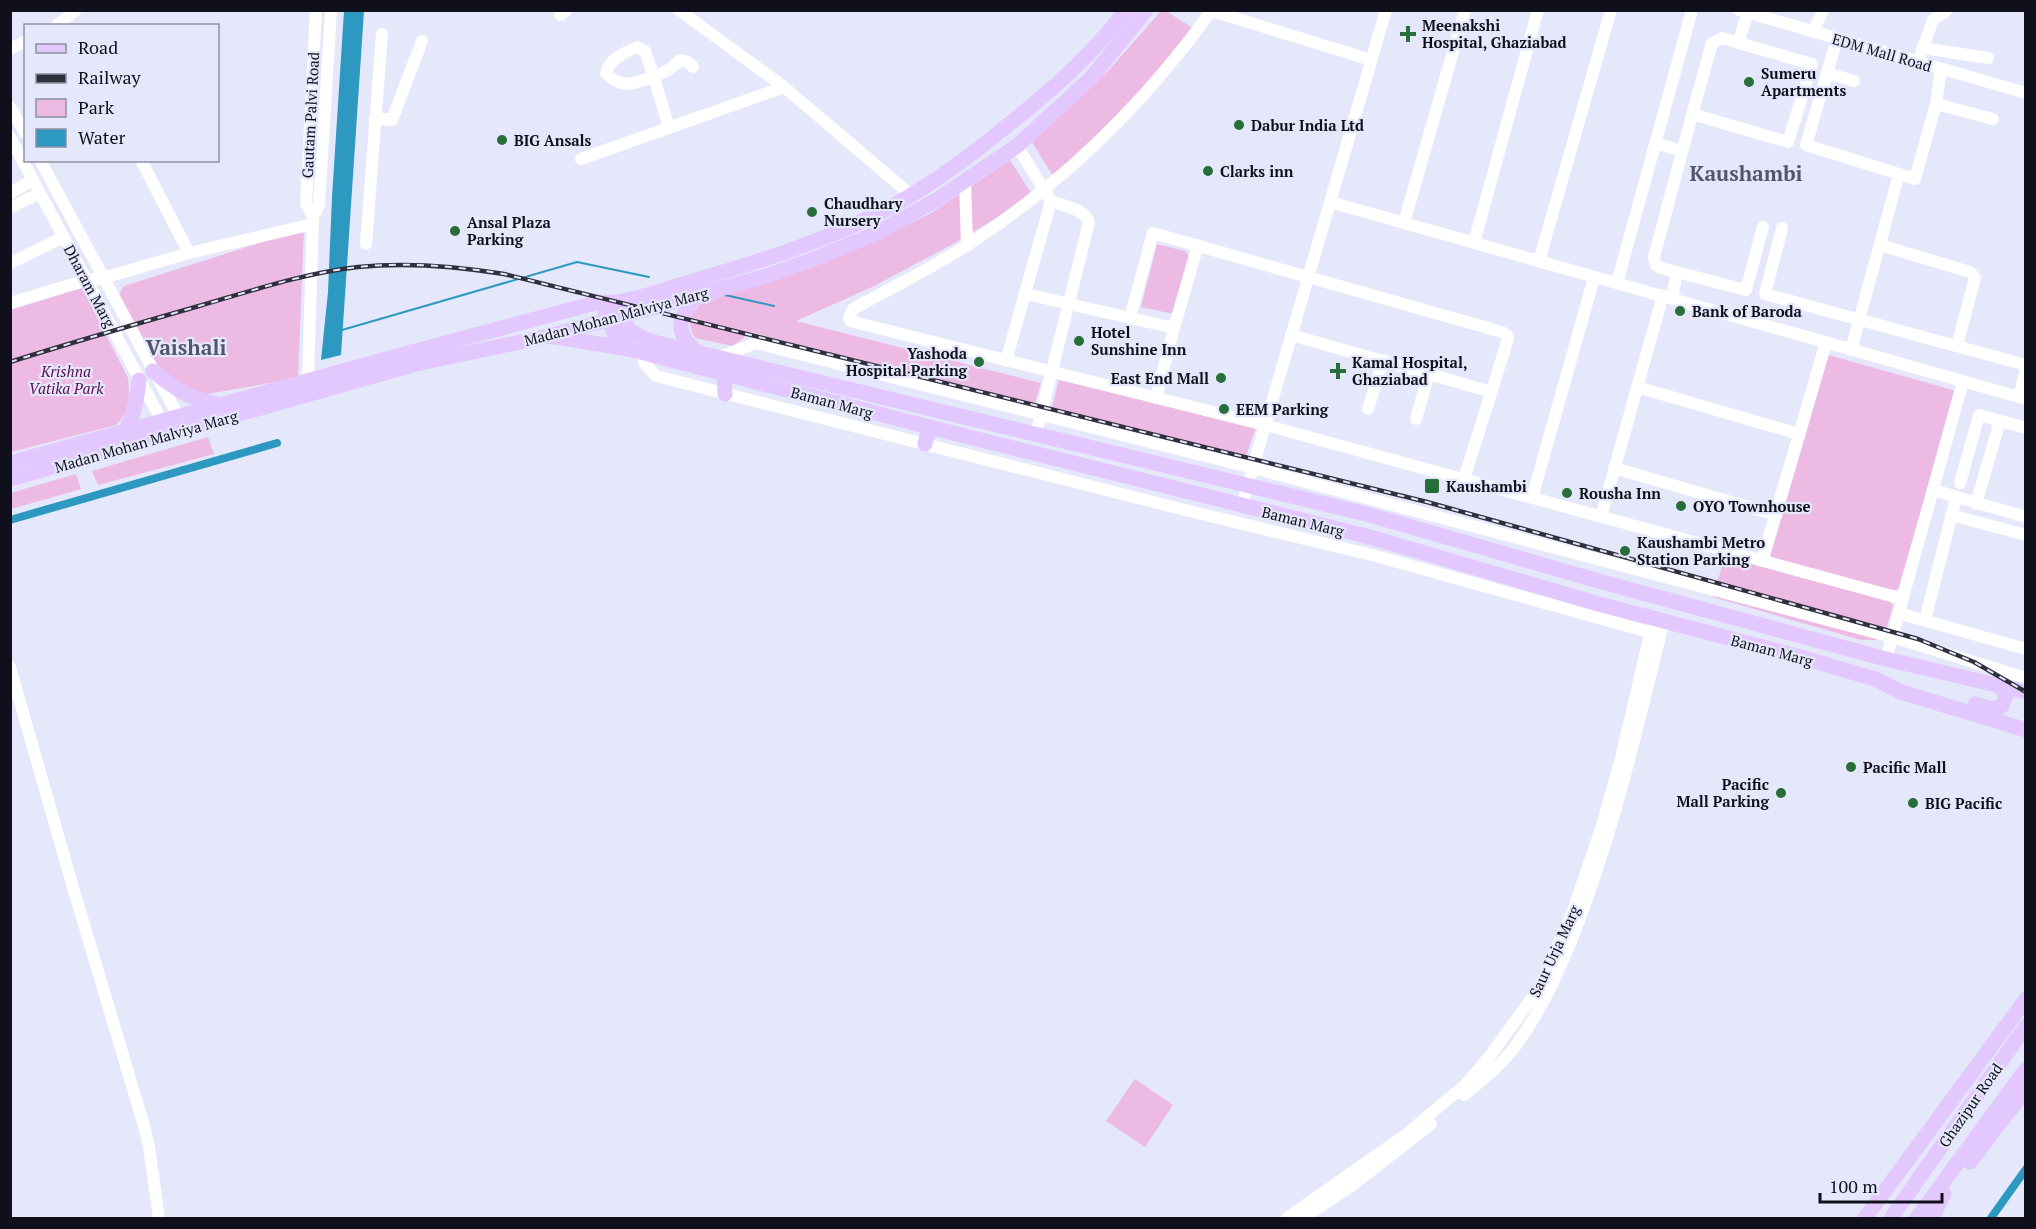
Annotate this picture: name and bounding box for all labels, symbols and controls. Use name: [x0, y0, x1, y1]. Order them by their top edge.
place label: Meenakshi Hospital, Ghaziabad: [1422, 15, 1567, 52]
legend: [24, 24, 219, 162]
marker: Meenakshi Hospital, Ghaziabad: [1399, 25, 1417, 43]
street label: EDM Mall Road: [1830, 28, 1934, 76]
text: Road: [78, 35, 118, 59]
street label: Gautam Palvi Road: [297, 51, 323, 179]
place label: Sumeru Apartments: [1761, 63, 1846, 100]
text: Railway: [78, 65, 142, 89]
marker: Sumeru Apartments: [1742, 75, 1756, 89]
text: Park: [78, 95, 115, 119]
place label: Dabur India Ltd: [1251, 115, 1364, 135]
marker: Dabur India Ltd: [1232, 118, 1246, 132]
text: Water: [78, 125, 125, 149]
place label: BIG Ansals: [514, 130, 592, 150]
marker: BIG Ansals: [495, 133, 509, 147]
district label: Kaushambi: [1689, 159, 1803, 187]
place label: Clarks inn: [1220, 161, 1294, 181]
marker: Clarks inn: [1201, 164, 1215, 178]
place label: Chaudhary Nursery: [824, 193, 904, 230]
marker: Chaudhary Nursery: [805, 205, 819, 219]
place label: Ansal Plaza Parking: [467, 212, 551, 249]
marker: Ansal Plaza Parking: [448, 224, 462, 238]
street label: Dharam Marg: [60, 241, 121, 332]
street label: Madan Mohan Malviya Marg: [522, 282, 711, 350]
place label: Bank of Baroda: [1692, 301, 1803, 321]
marker: Bank of Baroda: [1673, 304, 1687, 318]
place label: Hotel Sunshine Inn: [1091, 322, 1187, 359]
district label: Vaishali: [146, 333, 226, 361]
marker: Hotel Sunshine Inn: [1072, 334, 1086, 348]
place label: Yashoda Hospital Parking: [846, 343, 968, 380]
place label: Kamal Hospital, Ghaziabad: [1352, 352, 1468, 389]
marker: Yashoda Hospital Parking: [972, 355, 986, 369]
park label: Krishna Vatika Park: [29, 361, 104, 398]
marker: Kamal Hospital, Ghaziabad: [1329, 362, 1347, 380]
place label: East End Mall: [1111, 368, 1209, 388]
marker: East End Mall: [1214, 371, 1228, 385]
street label: Baman Marg: [789, 381, 876, 423]
place label: EEM Parking: [1236, 399, 1329, 419]
marker: EEM Parking: [1217, 402, 1231, 416]
street label: Madan Mohan Malviya Marg: [52, 405, 241, 477]
place label: Kaushambi: [1446, 476, 1527, 496]
marker: Kaushambi: [1423, 477, 1441, 495]
place label: Rousha Inn: [1579, 483, 1661, 503]
marker: Rousha Inn: [1560, 486, 1574, 500]
place label: OYO Townhouse: [1693, 496, 1811, 516]
marker: OYO Townhouse: [1674, 499, 1688, 513]
street label: Baman Marg: [1260, 501, 1347, 541]
place label: Kaushambi Metro Station Parking: [1637, 532, 1765, 569]
marker: Kaushambi Metro Station Parking: [1618, 544, 1632, 558]
street label: Baman Marg: [1729, 629, 1816, 671]
place label: Pacific Mall: [1863, 757, 1947, 777]
marker: Pacific Mall: [1844, 760, 1858, 774]
place label: Pacific Mall Parking: [1677, 774, 1770, 811]
marker: Pacific Mall Parking: [1774, 786, 1788, 800]
place label: BIG Pacific: [1925, 793, 2002, 813]
marker: BIG Pacific: [1906, 796, 1920, 810]
street label: Saur Urja Marg: [1524, 901, 1585, 1000]
street label: Ghazipur Road: [1934, 1059, 2006, 1151]
scale bar: [1820, 1166, 1942, 1204]
text: 100 m: [1829, 1174, 1878, 1198]

